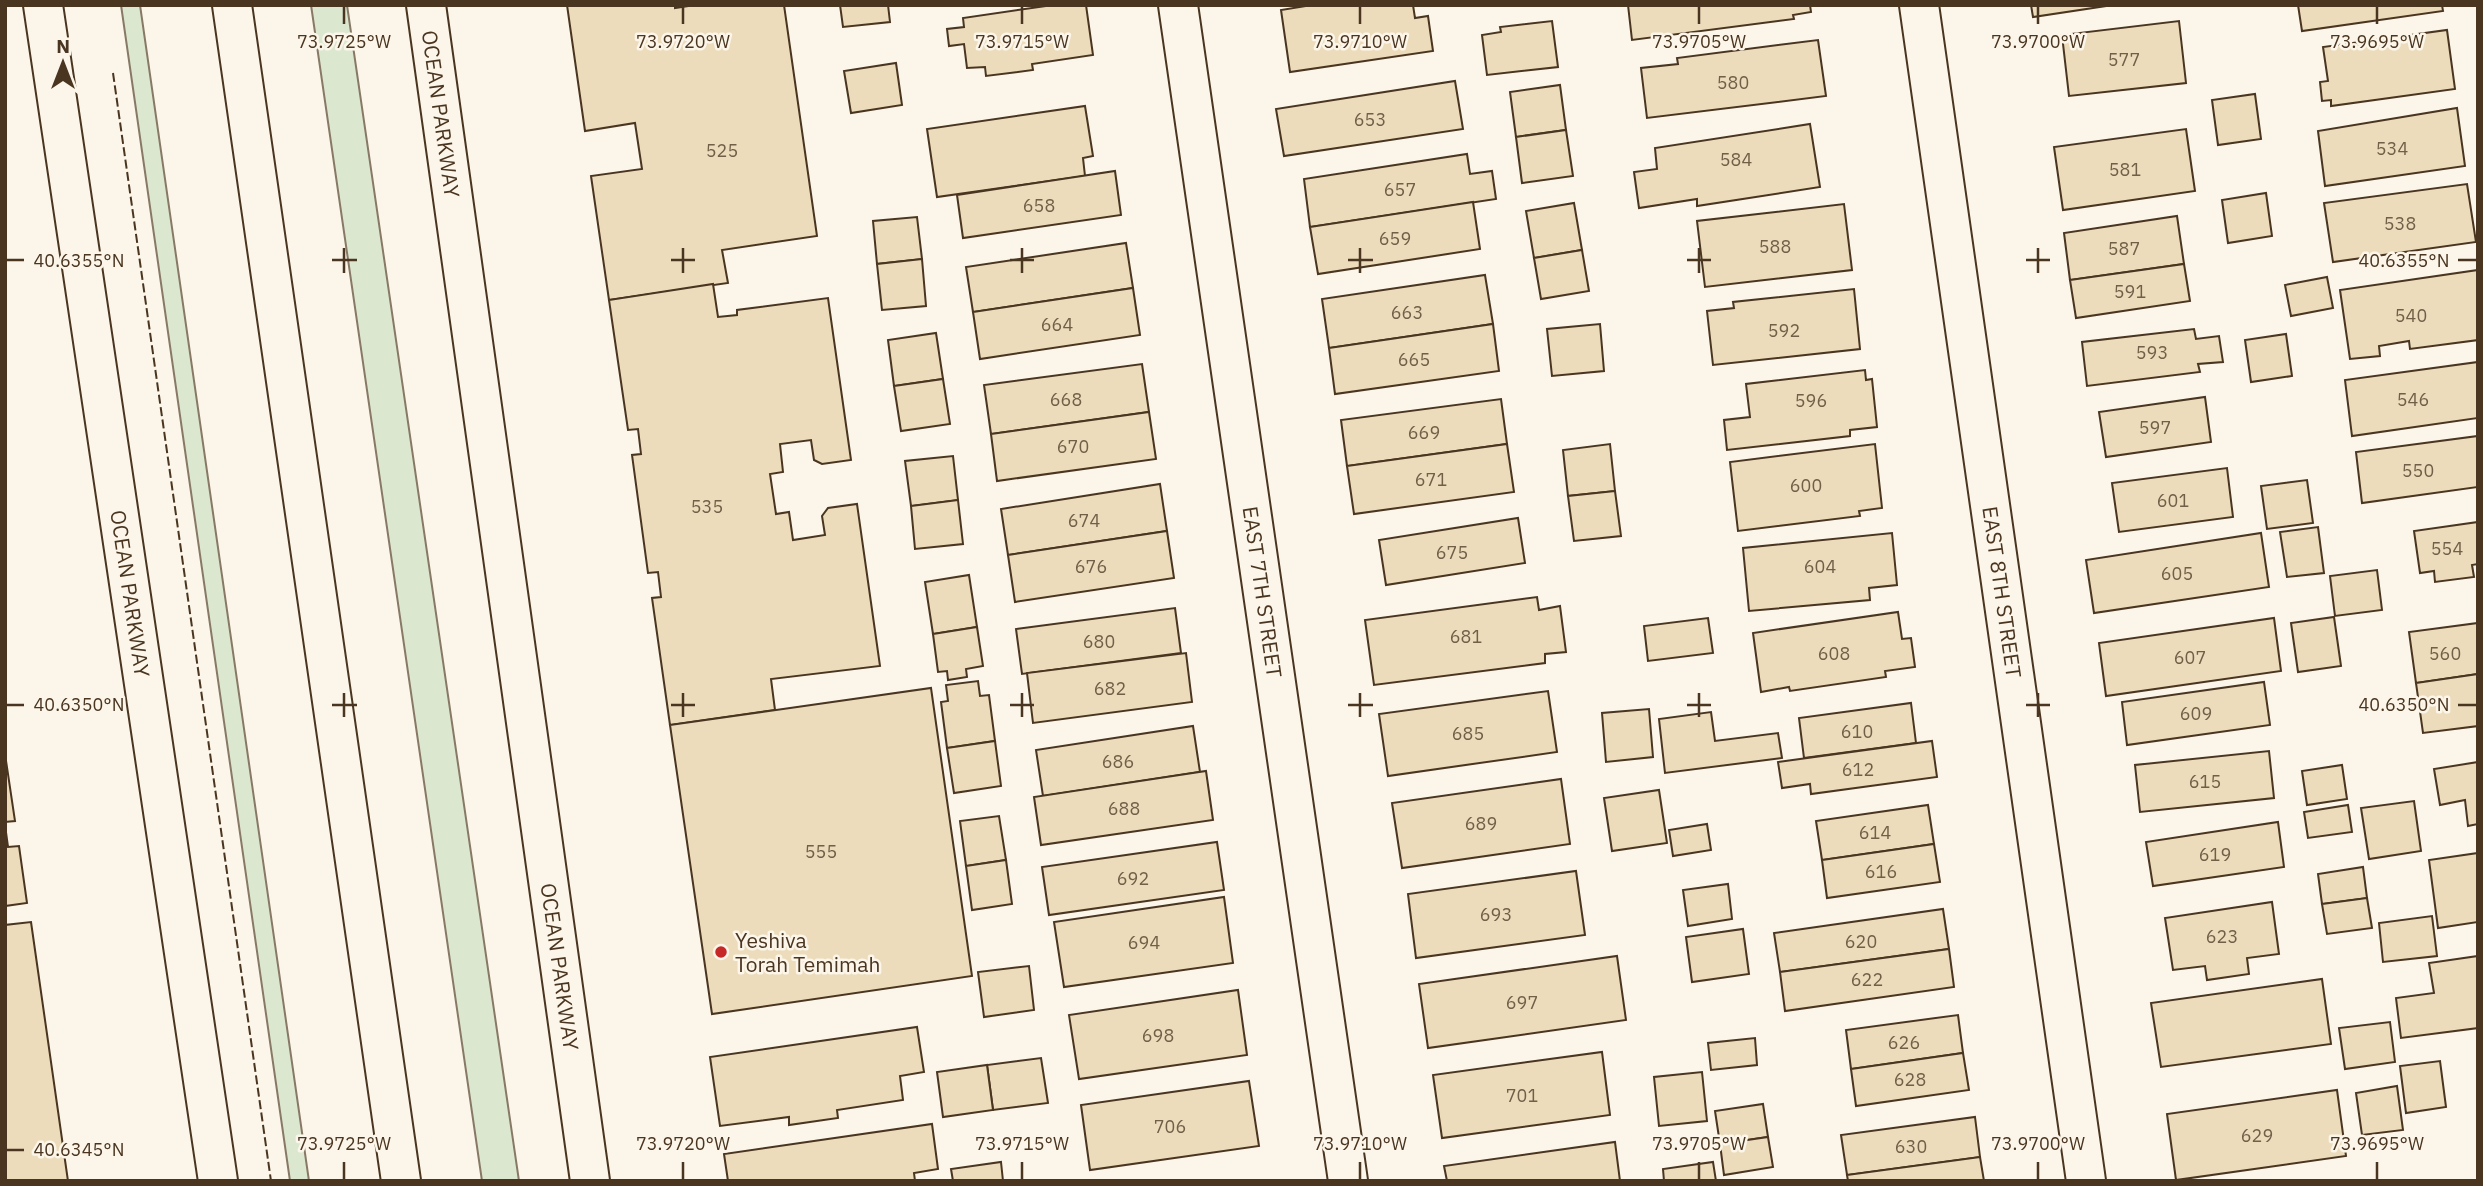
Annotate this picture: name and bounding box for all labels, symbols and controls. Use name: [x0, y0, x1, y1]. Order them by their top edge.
north arrow: [28, 28, 98, 98]
street label: OCEAN PARKWAY: [416, 28, 467, 200]
text: 73.9725°W: [297, 30, 391, 53]
text: 73.9720°W: [636, 30, 730, 53]
text: 73.9715°W: [975, 30, 1069, 53]
text: 73.9710°W: [1313, 30, 1407, 53]
text: 73.9705°W: [1652, 30, 1746, 53]
text: 73.9700°W: [1991, 30, 2085, 53]
text: 73.9695°W: [2330, 30, 2424, 53]
text: N: [56, 34, 70, 58]
house number: 577: [2108, 48, 2140, 71]
house number: 580: [1717, 71, 1749, 94]
house number: 653: [1354, 108, 1386, 131]
house number: 534: [2376, 137, 2408, 160]
house number: 525: [706, 139, 738, 162]
house number: 584: [1720, 148, 1752, 171]
house number: 581: [2109, 158, 2141, 181]
house number: 657: [1384, 178, 1416, 201]
house number: 658: [1023, 194, 1055, 217]
house number: 538: [2384, 212, 2416, 235]
house number: 659: [1379, 227, 1411, 250]
house number: 588: [1759, 235, 1791, 258]
house number: 587: [2108, 237, 2140, 260]
text: 40.6355°N: [34, 249, 124, 272]
text: 40.6355°N: [2359, 249, 2449, 272]
house number: 591: [2114, 280, 2146, 303]
house number: 663: [1391, 301, 1423, 324]
house number: 540: [2395, 304, 2427, 327]
house number: 664: [1041, 313, 1073, 336]
house number: 592: [1768, 319, 1800, 342]
house number: 593: [2136, 341, 2168, 364]
house number: 665: [1398, 348, 1430, 371]
house number: 668: [1050, 388, 1082, 411]
house number: 546: [2397, 388, 2429, 411]
house number: 596: [1795, 389, 1827, 412]
house number: 597: [2139, 416, 2171, 439]
house number: 669: [1408, 421, 1440, 444]
house number: 670: [1057, 435, 1089, 458]
house number: 550: [2402, 459, 2434, 482]
house number: 671: [1415, 468, 1447, 491]
house number: 600: [1790, 474, 1822, 497]
house number: 601: [2157, 489, 2189, 512]
house number: 535: [691, 495, 723, 518]
street label: EAST 7TH STREET: [1237, 504, 1289, 680]
street label: EAST 8TH STREET: [1976, 504, 2028, 680]
street label: OCEAN PARKWAY: [104, 508, 157, 680]
house number: 674: [1068, 509, 1100, 532]
house number: 554: [2431, 537, 2463, 560]
house number: 675: [1436, 541, 1468, 564]
house number: 676: [1075, 555, 1107, 578]
house number: 604: [1804, 555, 1836, 578]
house number: 605: [2161, 562, 2193, 585]
house number: 681: [1450, 625, 1482, 648]
house number: 680: [1083, 630, 1115, 653]
house number: 608: [1818, 642, 1850, 665]
house number: 560: [2429, 642, 2461, 665]
house number: 607: [2174, 646, 2206, 669]
house number: 682: [1094, 677, 1126, 700]
text: 40.6350°N: [34, 693, 124, 716]
text: 40.6350°N: [2359, 693, 2449, 716]
house number: 609: [2180, 702, 2212, 725]
house number: 610: [1841, 720, 1873, 743]
house number: 685: [1452, 722, 1484, 745]
house number: 686: [1102, 750, 1134, 773]
house number: 612: [1842, 758, 1874, 781]
house number: 615: [2189, 770, 2221, 793]
house number: 688: [1108, 797, 1140, 820]
house number: 689: [1465, 812, 1497, 835]
house number: 614: [1859, 821, 1891, 844]
house number: 555: [805, 840, 837, 863]
house number: 619: [2199, 843, 2231, 866]
house number: 616: [1865, 860, 1897, 883]
house number: 692: [1117, 867, 1149, 890]
street label: OCEAN PARKWAY: [535, 881, 586, 1053]
house number: 693: [1480, 903, 1512, 926]
house number: 623: [2206, 925, 2238, 948]
place label: Yeshiva Torah Temimah: [735, 926, 880, 978]
house number: 620: [1845, 930, 1877, 953]
house number: 694: [1128, 931, 1160, 954]
marker: Yeshiva Torah Temimah: [713, 944, 729, 960]
house number: 622: [1851, 968, 1883, 991]
house number: 697: [1506, 991, 1538, 1014]
house number: 698: [1142, 1024, 1174, 1047]
house number: 626: [1888, 1031, 1920, 1054]
house number: 628: [1894, 1068, 1926, 1091]
house number: 701: [1506, 1084, 1538, 1107]
house number: 706: [1154, 1115, 1186, 1138]
house number: 629: [2241, 1124, 2273, 1147]
text: 73.9725°W: [297, 1132, 391, 1155]
text: 73.9720°W: [636, 1132, 730, 1155]
text: 73.9715°W: [975, 1132, 1069, 1155]
text: 73.9710°W: [1313, 1132, 1407, 1155]
text: 73.9705°W: [1652, 1132, 1746, 1155]
text: 73.9700°W: [1991, 1132, 2085, 1155]
text: 73.9695°W: [2330, 1132, 2424, 1155]
house number: 630: [1895, 1135, 1927, 1158]
text: 40.6345°N: [34, 1138, 124, 1161]

